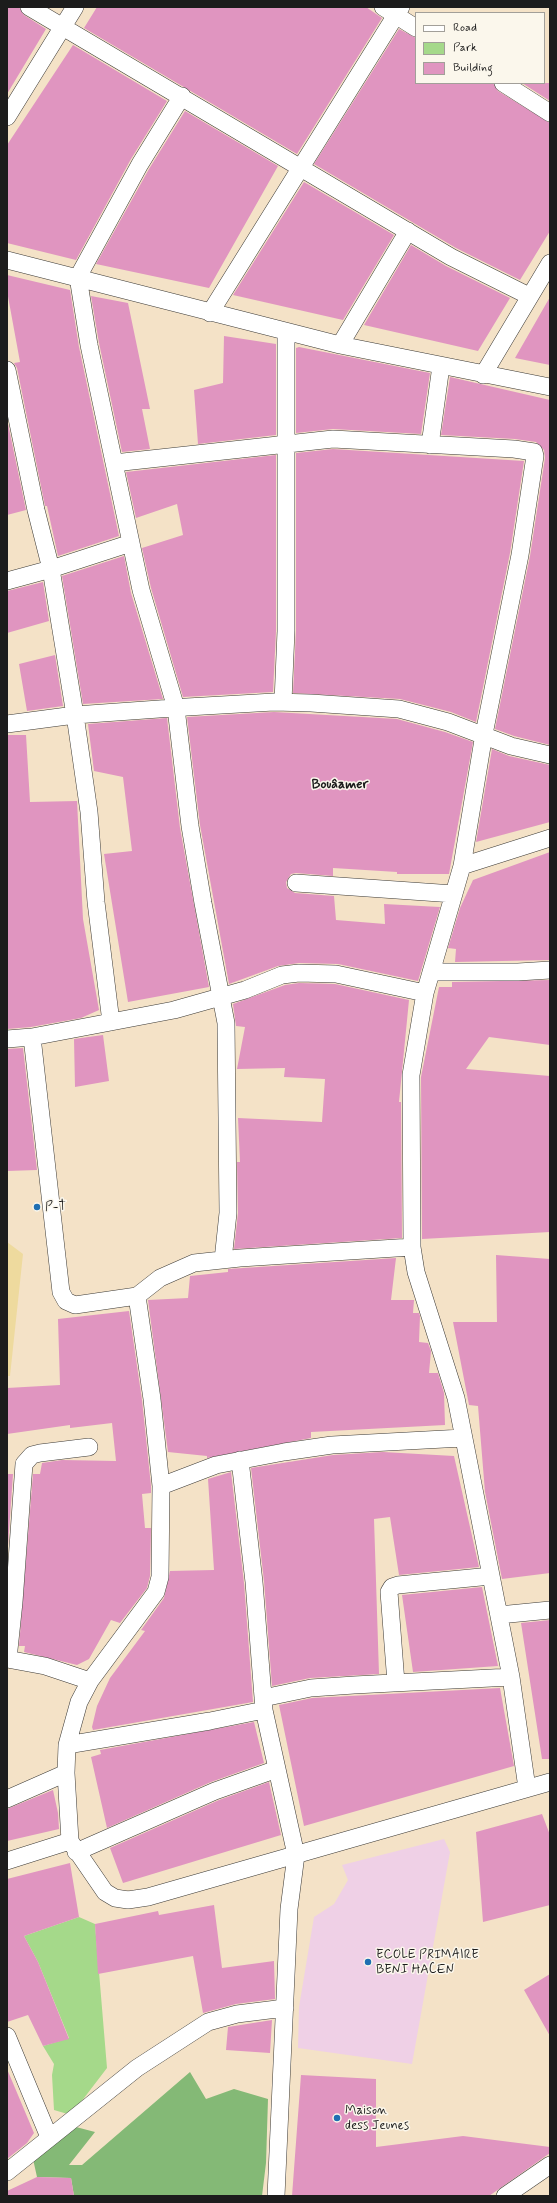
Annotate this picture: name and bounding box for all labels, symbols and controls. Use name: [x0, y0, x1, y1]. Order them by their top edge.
legend: [415, 12, 545, 84]
text: Road: [453, 20, 477, 36]
text: Park: [453, 40, 477, 56]
text: Building: [453, 60, 493, 76]
district label: Bouâamer: [312, 777, 368, 793]
place label: P-T: [45, 1199, 66, 1215]
marker: P-T: [32, 1202, 42, 1212]
place label: ECOLE PRIMAIRE BENI HACEN: [376, 1947, 479, 1978]
marker: ECOLE PRIMAIRE BENI HACEN: [363, 1957, 373, 1967]
place label: Maison dess Jeunes: [345, 2103, 409, 2134]
marker: Maison dess Jeunes: [332, 2113, 342, 2123]

